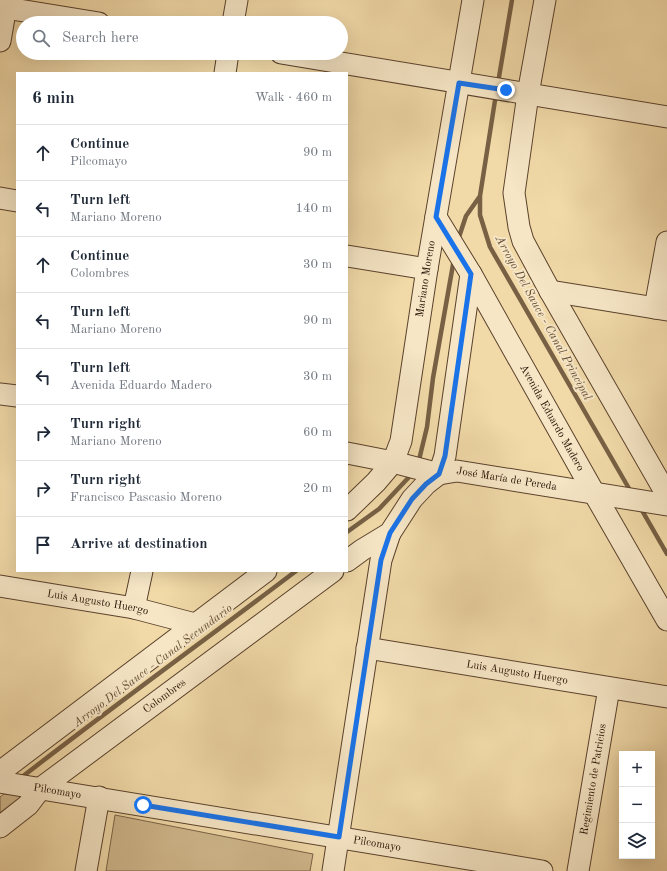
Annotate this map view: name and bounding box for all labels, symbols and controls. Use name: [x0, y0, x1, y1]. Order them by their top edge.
search box: [16, 16, 348, 60]
icon: search: [30, 27, 52, 49]
text: Search here: [62, 31, 139, 46]
route end: [497, 81, 515, 99]
text: 6 min: [32, 90, 75, 107]
text: Walk · 460 m: [255, 91, 332, 104]
text: Continue: [70, 137, 129, 152]
icon: ahead: [32, 142, 54, 164]
text: 90 m: [303, 146, 332, 159]
text: Pilcomayo: [70, 155, 127, 168]
text: Turn left: [70, 193, 130, 208]
icon: left: [32, 198, 54, 220]
text: 140 m: [295, 202, 332, 215]
text: Mariano Moreno: [70, 211, 162, 224]
water label: Arroyo Del Sauce - Canal Principal: [492, 233, 594, 403]
street label: Mariano Moreno: [414, 240, 437, 318]
text: Continue: [70, 249, 129, 264]
icon: ahead: [32, 254, 54, 276]
text: 30 m: [303, 258, 332, 271]
text: Colombres: [70, 267, 129, 280]
text: Turn left: [70, 305, 130, 320]
icon: left: [32, 310, 54, 332]
text: 90 m: [303, 314, 332, 327]
text: Mariano Moreno: [70, 323, 162, 336]
text: Turn left: [70, 361, 130, 376]
street label: Avenida Eduardo Madero: [518, 363, 586, 473]
icon: left: [32, 366, 54, 388]
text: 30 m: [303, 370, 332, 383]
text: Avenida Eduardo Madero: [70, 379, 212, 392]
text: Turn right: [70, 417, 141, 432]
icon: right: [32, 422, 54, 444]
text: 60 m: [303, 426, 332, 439]
text: Mariano Moreno: [70, 435, 162, 448]
street label: José María de Pereda: [456, 465, 558, 493]
text: Turn right: [70, 473, 141, 488]
icon: right: [32, 478, 54, 500]
text: 20 m: [303, 482, 332, 495]
text: Francisco Pascasio Moreno: [70, 491, 222, 504]
icon: arrive: [32, 534, 54, 556]
text: Arrive at destination: [70, 537, 208, 552]
street label: Luis Augusto Huergo: [46, 588, 150, 617]
water label: Arroyo Del Sauce - Canal Secundario: [70, 602, 235, 730]
street label: Luis Augusto Huergo: [465, 659, 569, 686]
street label: Colombres: [141, 677, 188, 715]
street label: Regimiento de Patricios: [579, 723, 608, 836]
map controls: [619, 751, 655, 859]
button: +: [619, 751, 655, 787]
street label: Pilcomayo: [32, 782, 82, 801]
button: −: [619, 787, 655, 823]
route start: [134, 796, 152, 814]
button: layers: [619, 823, 655, 859]
street label: Pilcomayo: [352, 835, 402, 853]

